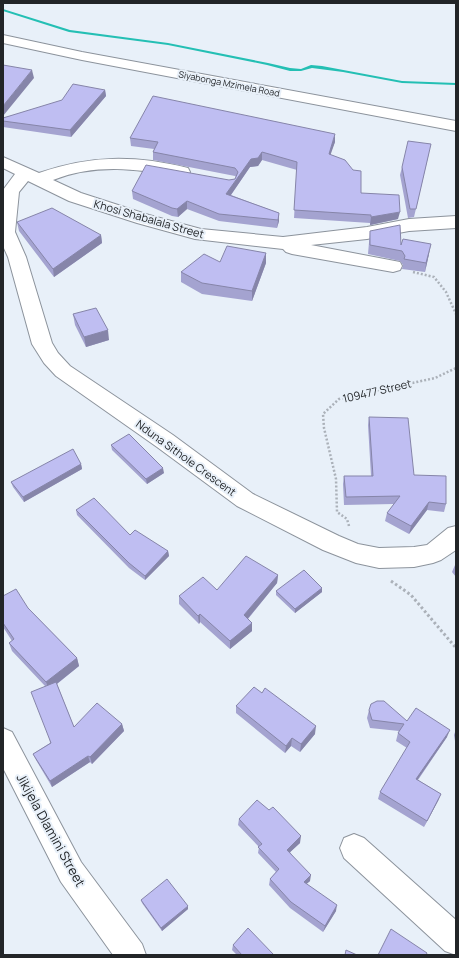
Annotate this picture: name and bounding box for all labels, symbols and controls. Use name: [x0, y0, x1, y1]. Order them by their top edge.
street label: Siyabonga Mzimela Road: [177, 67, 281, 100]
street label: Khosi Shabalala Street: [92, 196, 206, 241]
street label: 109477 Street: [341, 375, 413, 406]
street label: Nduna Sithole Crescent: [133, 416, 239, 499]
street label: Jikijela Dlamini Street: [12, 770, 90, 890]

